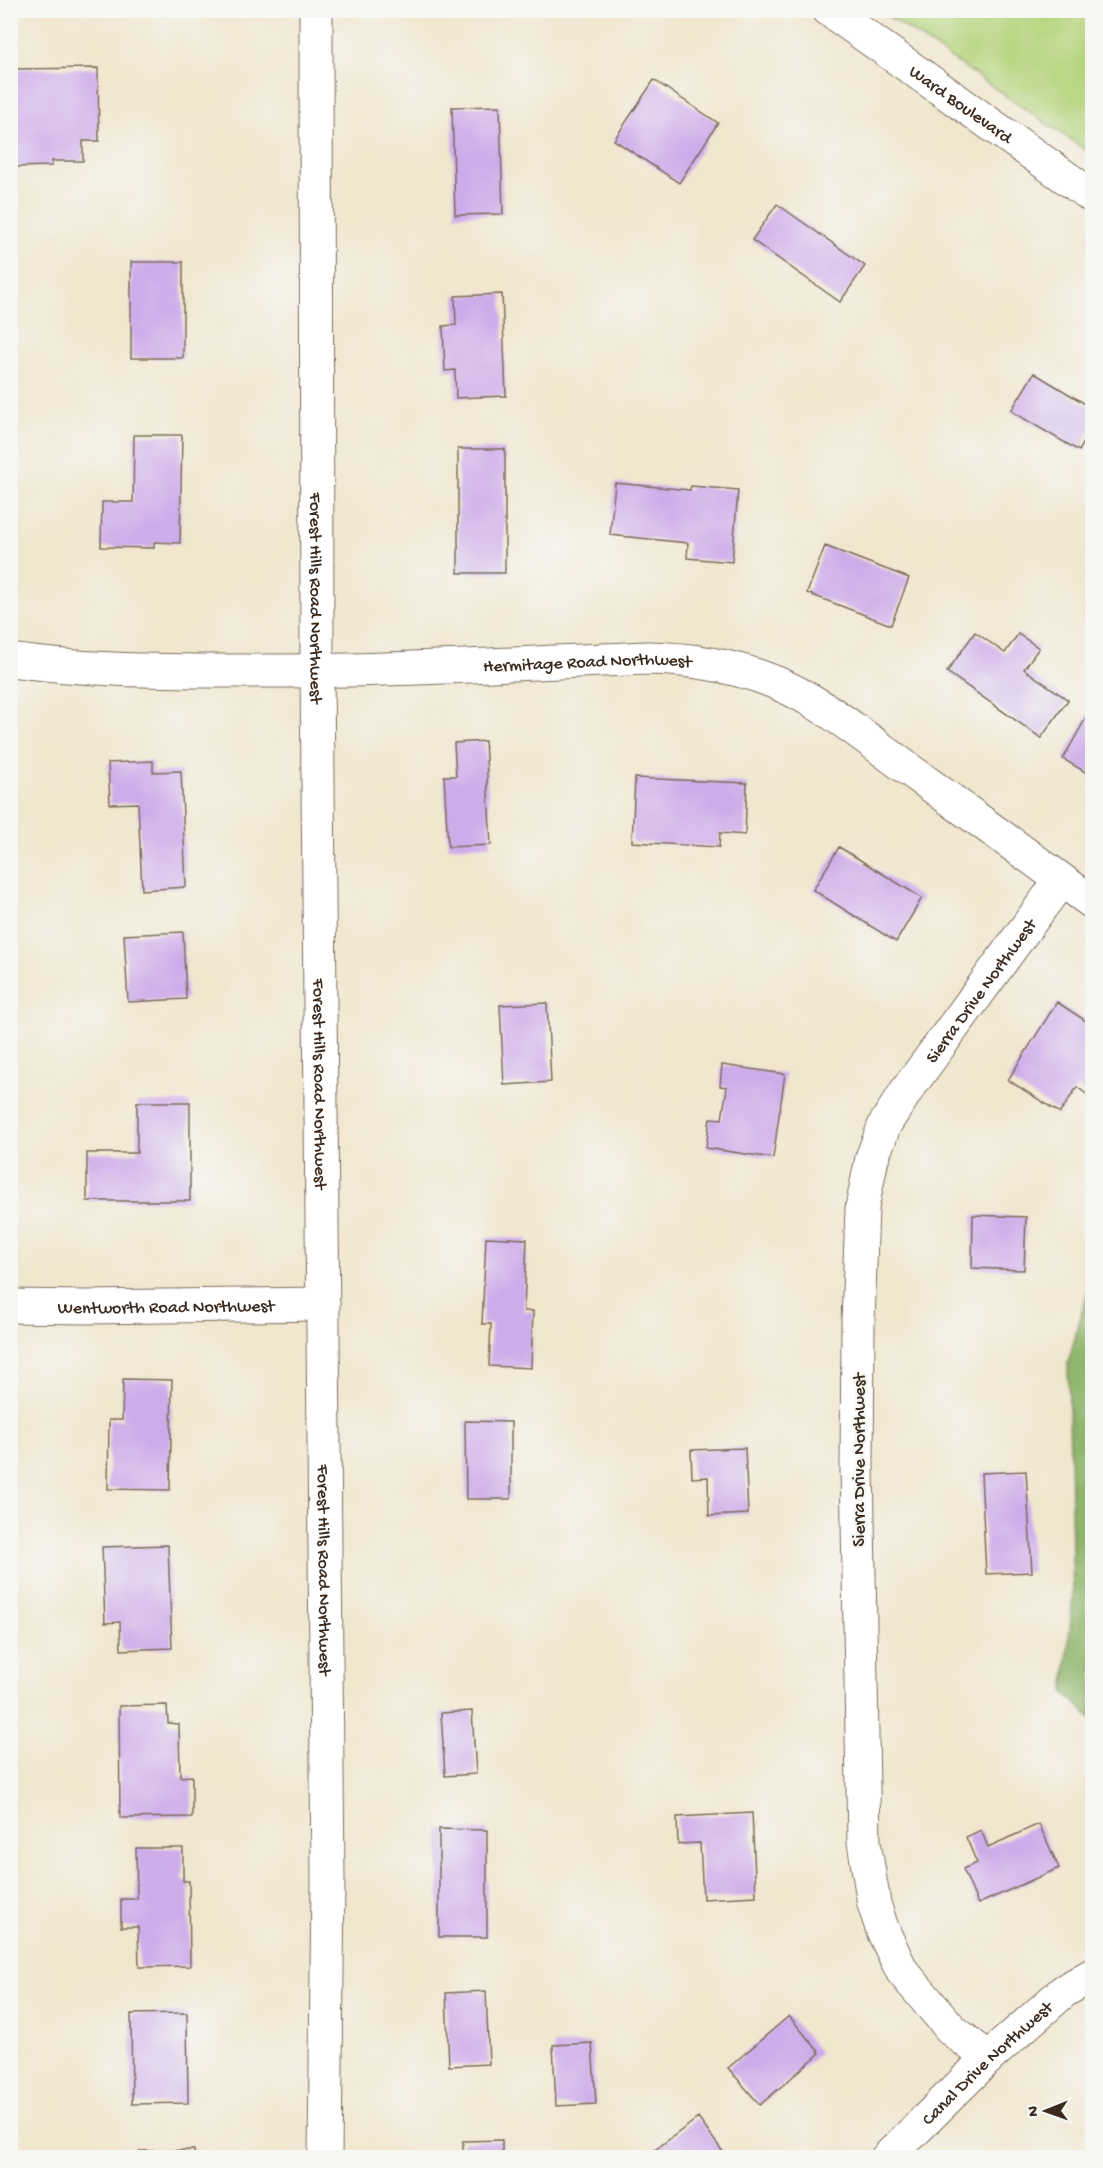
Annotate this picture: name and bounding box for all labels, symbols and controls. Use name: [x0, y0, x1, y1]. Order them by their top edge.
street label: Ward Boulevard: [904, 62, 1017, 150]
street label: Forest Hills Road Northwest: [304, 492, 325, 705]
street label: Hermitage Road Northwest: [483, 650, 694, 678]
street label: Sierra Drive Northwest: [922, 914, 1043, 1068]
street label: Forest Hills Road Northwest: [307, 977, 330, 1191]
street label: Wentworth Road Northwest: [57, 1297, 276, 1320]
street label: Sierra Drive Northwest: [850, 1371, 871, 1547]
street label: Forest Hills Road Northwest: [311, 1463, 334, 1677]
street label: Canal Drive Northwest: [917, 1997, 1057, 2129]
north arrow: [1016, 2081, 1076, 2141]

